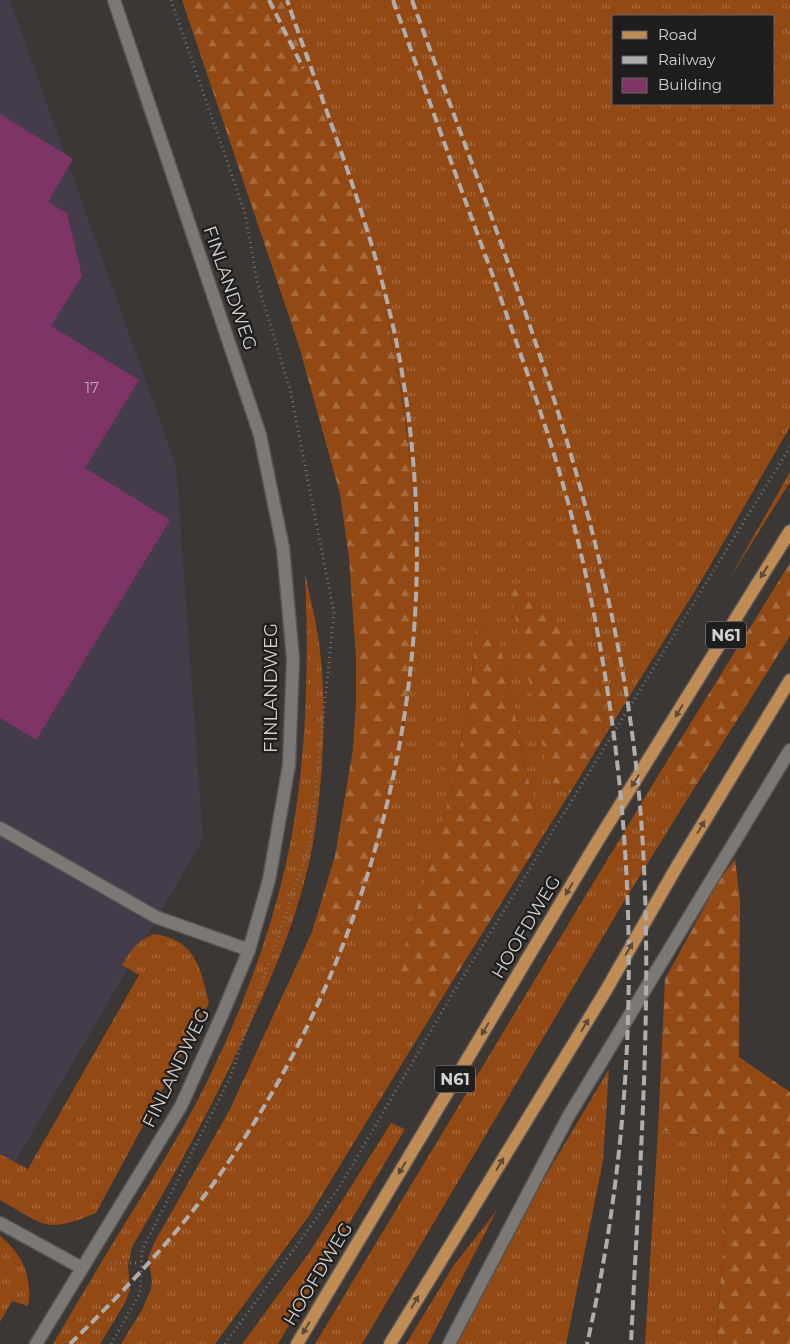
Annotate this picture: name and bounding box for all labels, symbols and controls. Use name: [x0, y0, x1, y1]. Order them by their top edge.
legend: [612, 15, 775, 105]
text: Road: [658, 25, 697, 44]
text: Railway: [658, 50, 716, 69]
text: Building: [658, 75, 722, 94]
street label: FINLANDWEG: [198, 223, 262, 353]
house number: 17: [85, 378, 99, 397]
one-way arrow: [760, 566, 769, 579]
road number: N61: [706, 622, 746, 648]
street label: FINLANDWEG: [260, 623, 282, 753]
one-way arrow: [674, 704, 684, 717]
one-way arrow: [631, 774, 640, 787]
one-way arrow: [697, 820, 706, 833]
street label: HOOFDWEG: [487, 871, 565, 983]
one-way arrow: [564, 883, 573, 896]
one-way arrow: [625, 943, 634, 956]
street label: FINLANDWEG: [138, 1005, 214, 1131]
one-way arrow: [580, 1018, 589, 1032]
one-way arrow: [481, 1022, 490, 1035]
road number: N61: [435, 1066, 475, 1092]
one-way arrow: [495, 1157, 505, 1170]
one-way arrow: [397, 1162, 406, 1175]
street label: HOOFDWEG: [279, 1218, 357, 1330]
one-way arrow: [411, 1296, 420, 1309]
one-way arrow: [302, 1321, 311, 1334]

